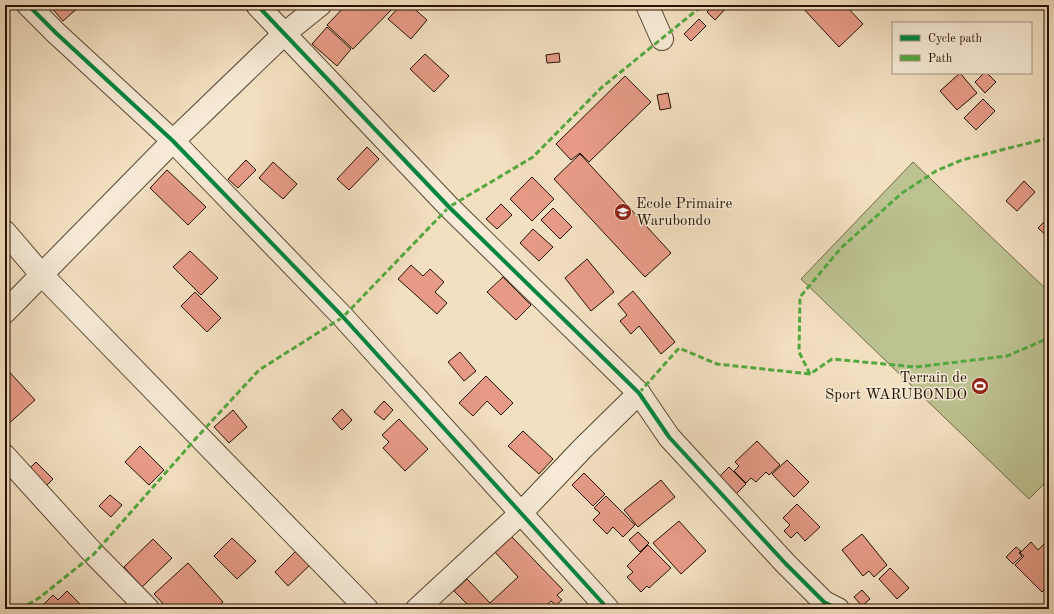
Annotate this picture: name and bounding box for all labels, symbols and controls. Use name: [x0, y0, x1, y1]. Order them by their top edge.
legend: [892, 22, 1032, 74]
text: Cycle path: [928, 33, 983, 45]
text: Path: [928, 53, 953, 65]
place label: Ecole Primaire Warubondo: [636, 197, 732, 229]
school or university icon: Ecole Primaire Warubondo: [613, 202, 633, 222]
place label: Terrain de Sport WARUBONDO: [825, 371, 967, 403]
sports icon: Terrain de Sport WARUBONDO: [970, 376, 990, 396]

